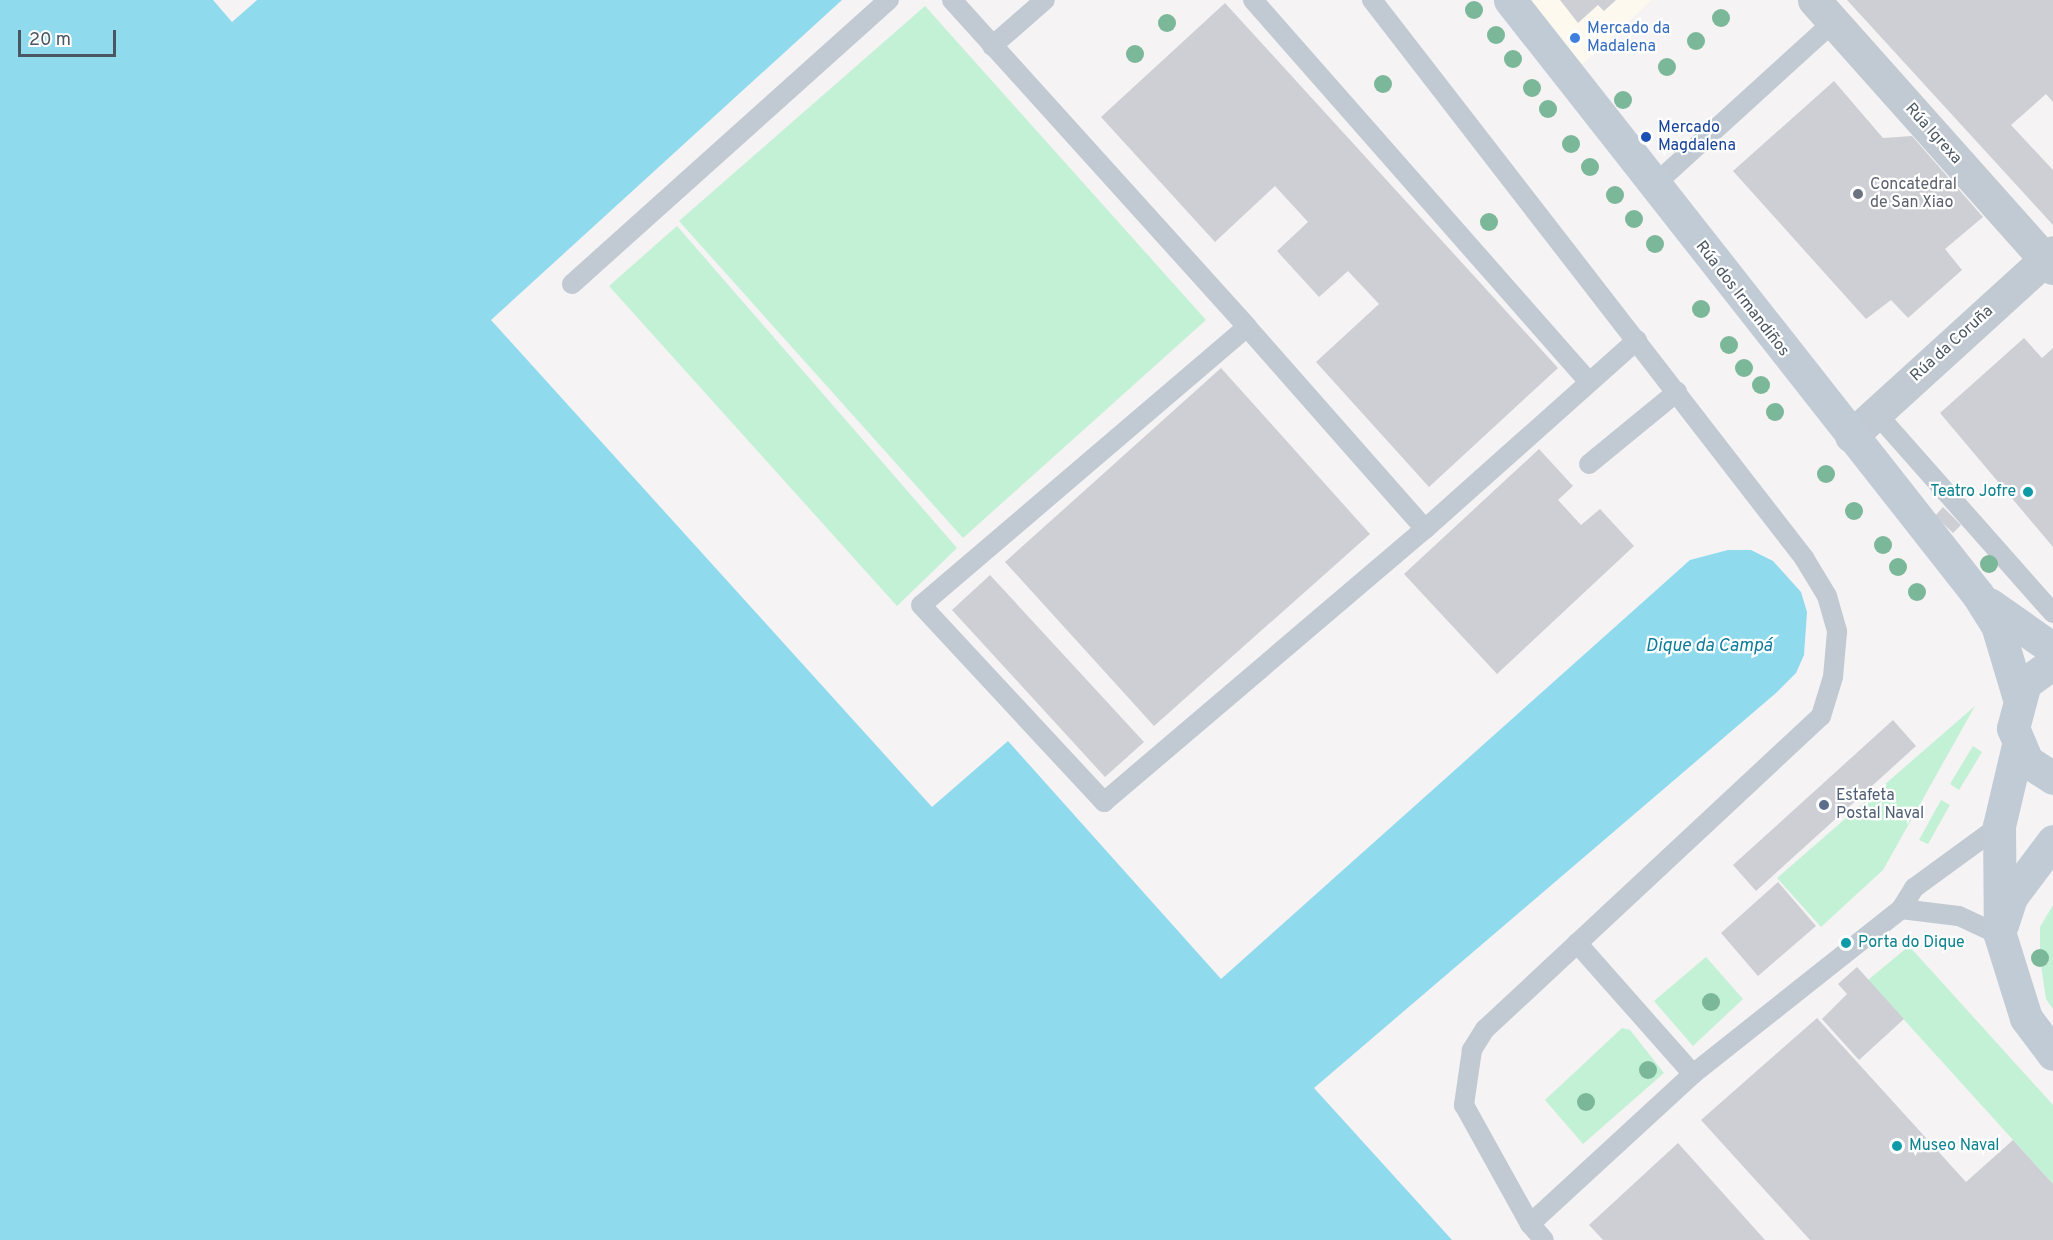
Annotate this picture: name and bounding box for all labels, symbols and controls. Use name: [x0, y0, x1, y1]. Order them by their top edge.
scale bar: [21, 18, 118, 56]
place label: Mercado da Madalena: [1587, 19, 1670, 57]
text: 20 m: [29, 29, 71, 52]
marker: Mercado da Madalena: [1568, 31, 1582, 45]
street label: Rúa Igrexa: [1901, 100, 1965, 168]
place label: Mercado Magdalena: [1658, 118, 1736, 156]
marker: Mercado Magdalena: [1639, 130, 1653, 144]
place label: Concatedral de San Xiao: [1870, 175, 1957, 213]
marker: Concatedral de San Xiao: [1851, 187, 1865, 201]
street label: Rúa dos Irmandiños: [1691, 237, 1793, 361]
street label: Rúa da Coruña: [1907, 302, 1997, 386]
place label: Teatro Jofre: [1930, 482, 2016, 502]
marker: Teatro Jofre: [2021, 485, 2035, 499]
water label: Dique da Campá: [1646, 636, 1772, 658]
place label: Estafeta Postal Naval: [1836, 786, 1924, 824]
marker: Estafeta Postal Naval: [1817, 798, 1831, 812]
place label: Porta do Dique: [1858, 933, 1965, 953]
marker: Porta do Dique: [1839, 936, 1853, 950]
place label: Museo Naval: [1909, 1136, 2000, 1156]
marker: Museo Naval: [1890, 1139, 1904, 1153]

